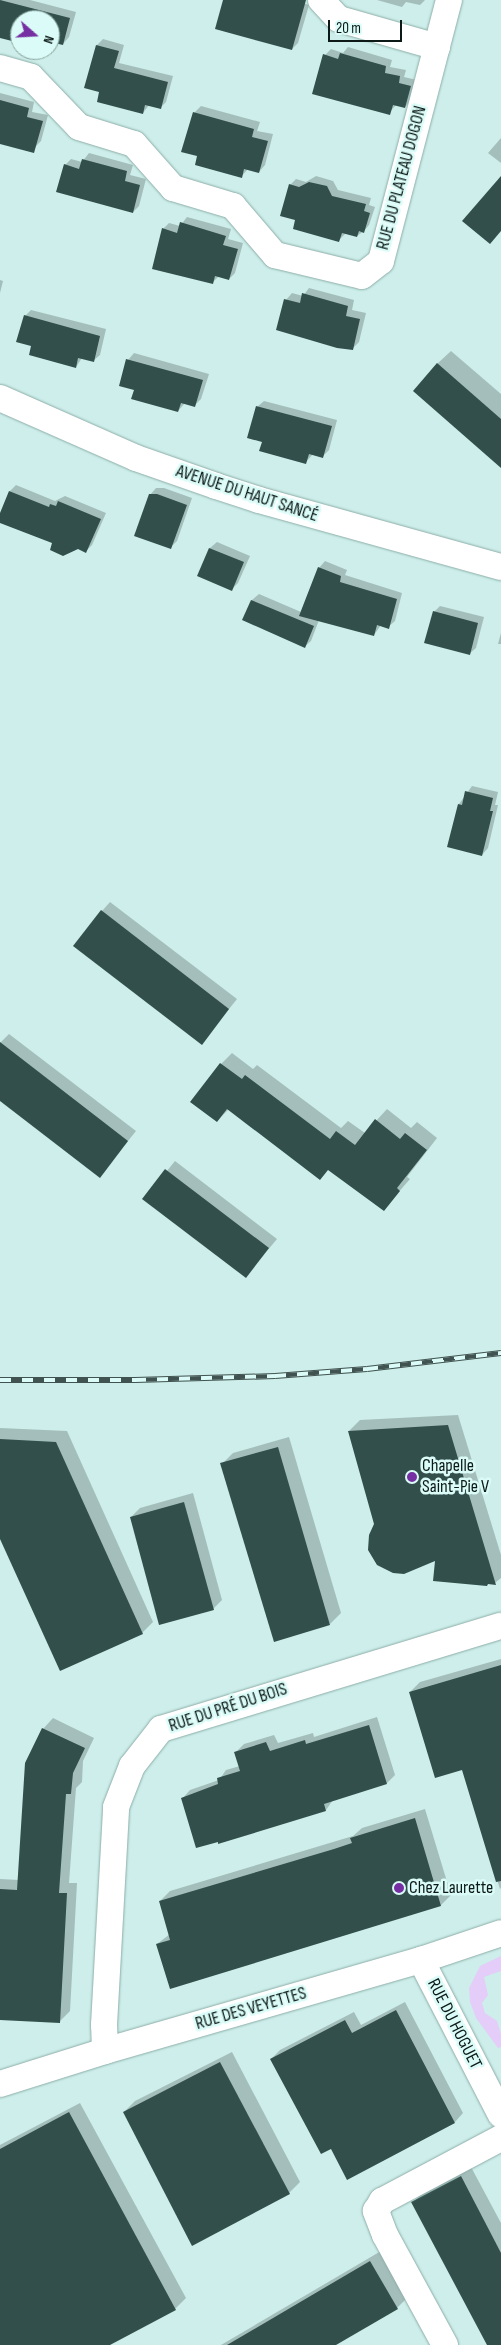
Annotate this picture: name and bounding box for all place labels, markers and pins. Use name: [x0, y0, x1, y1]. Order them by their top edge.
place label: Chapelle Saint-Pie V: [422, 1456, 489, 1498]
marker: Chapelle Saint-Pie V: [406, 1471, 418, 1483]
place label: Chez Laurette: [409, 1877, 493, 1899]
marker: Chez Laurette: [393, 1882, 405, 1894]

